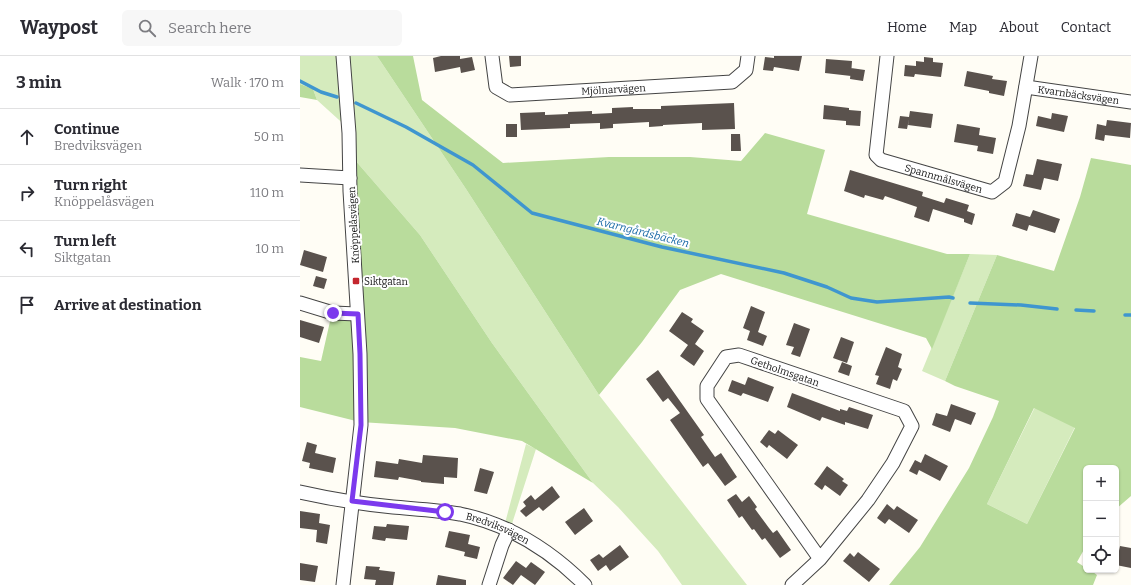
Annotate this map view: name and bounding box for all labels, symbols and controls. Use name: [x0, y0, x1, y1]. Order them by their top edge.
search box: [122, 10, 402, 46]
text: Waypost: [20, 16, 98, 39]
icon: search: [136, 17, 158, 39]
text: Search here: [168, 19, 251, 37]
text: Home: [887, 19, 927, 36]
text: Map: [949, 19, 977, 36]
text: About: [999, 19, 1039, 36]
text: Contact: [1061, 19, 1111, 36]
text: 3 min: [16, 72, 61, 93]
text: Walk · 170 m: [211, 75, 284, 90]
street label: Mjölnarvägen: [581, 82, 647, 98]
street label: Kvarnbäcksvägen: [1037, 84, 1120, 107]
text: Continue: [54, 120, 120, 138]
icon: ahead: [16, 126, 38, 148]
text: 50 m: [254, 129, 284, 144]
text: Bredviksvägen: [54, 138, 142, 153]
street label: Spannmålsvägen: [903, 162, 984, 196]
text: Turn right: [54, 176, 127, 194]
icon: right: [16, 182, 38, 204]
text: 110 m: [250, 185, 284, 200]
street label: Knöppelåsvägen: [346, 186, 362, 264]
text: Knöppelåsvägen: [54, 194, 154, 209]
water label: Kvarngårdsbäcken: [595, 215, 691, 250]
text: Turn left: [54, 232, 116, 250]
icon: left: [16, 238, 38, 260]
text: 10 m: [255, 241, 284, 256]
text: Siktgatan: [54, 250, 111, 265]
marker: Siktgatan: [351, 276, 361, 286]
place label: Siktgatan: [364, 276, 409, 288]
icon: arrive: [16, 294, 38, 316]
text: Arrive at destination: [54, 296, 201, 314]
route end: [324, 304, 342, 322]
street label: Getholmsgatan: [749, 355, 821, 390]
map controls: [1083, 465, 1119, 573]
button: +: [1083, 465, 1119, 501]
button: −: [1083, 501, 1119, 537]
route start: [436, 503, 454, 521]
street label: Bredviksvägen: [465, 511, 532, 547]
button: locate: [1083, 537, 1119, 573]

